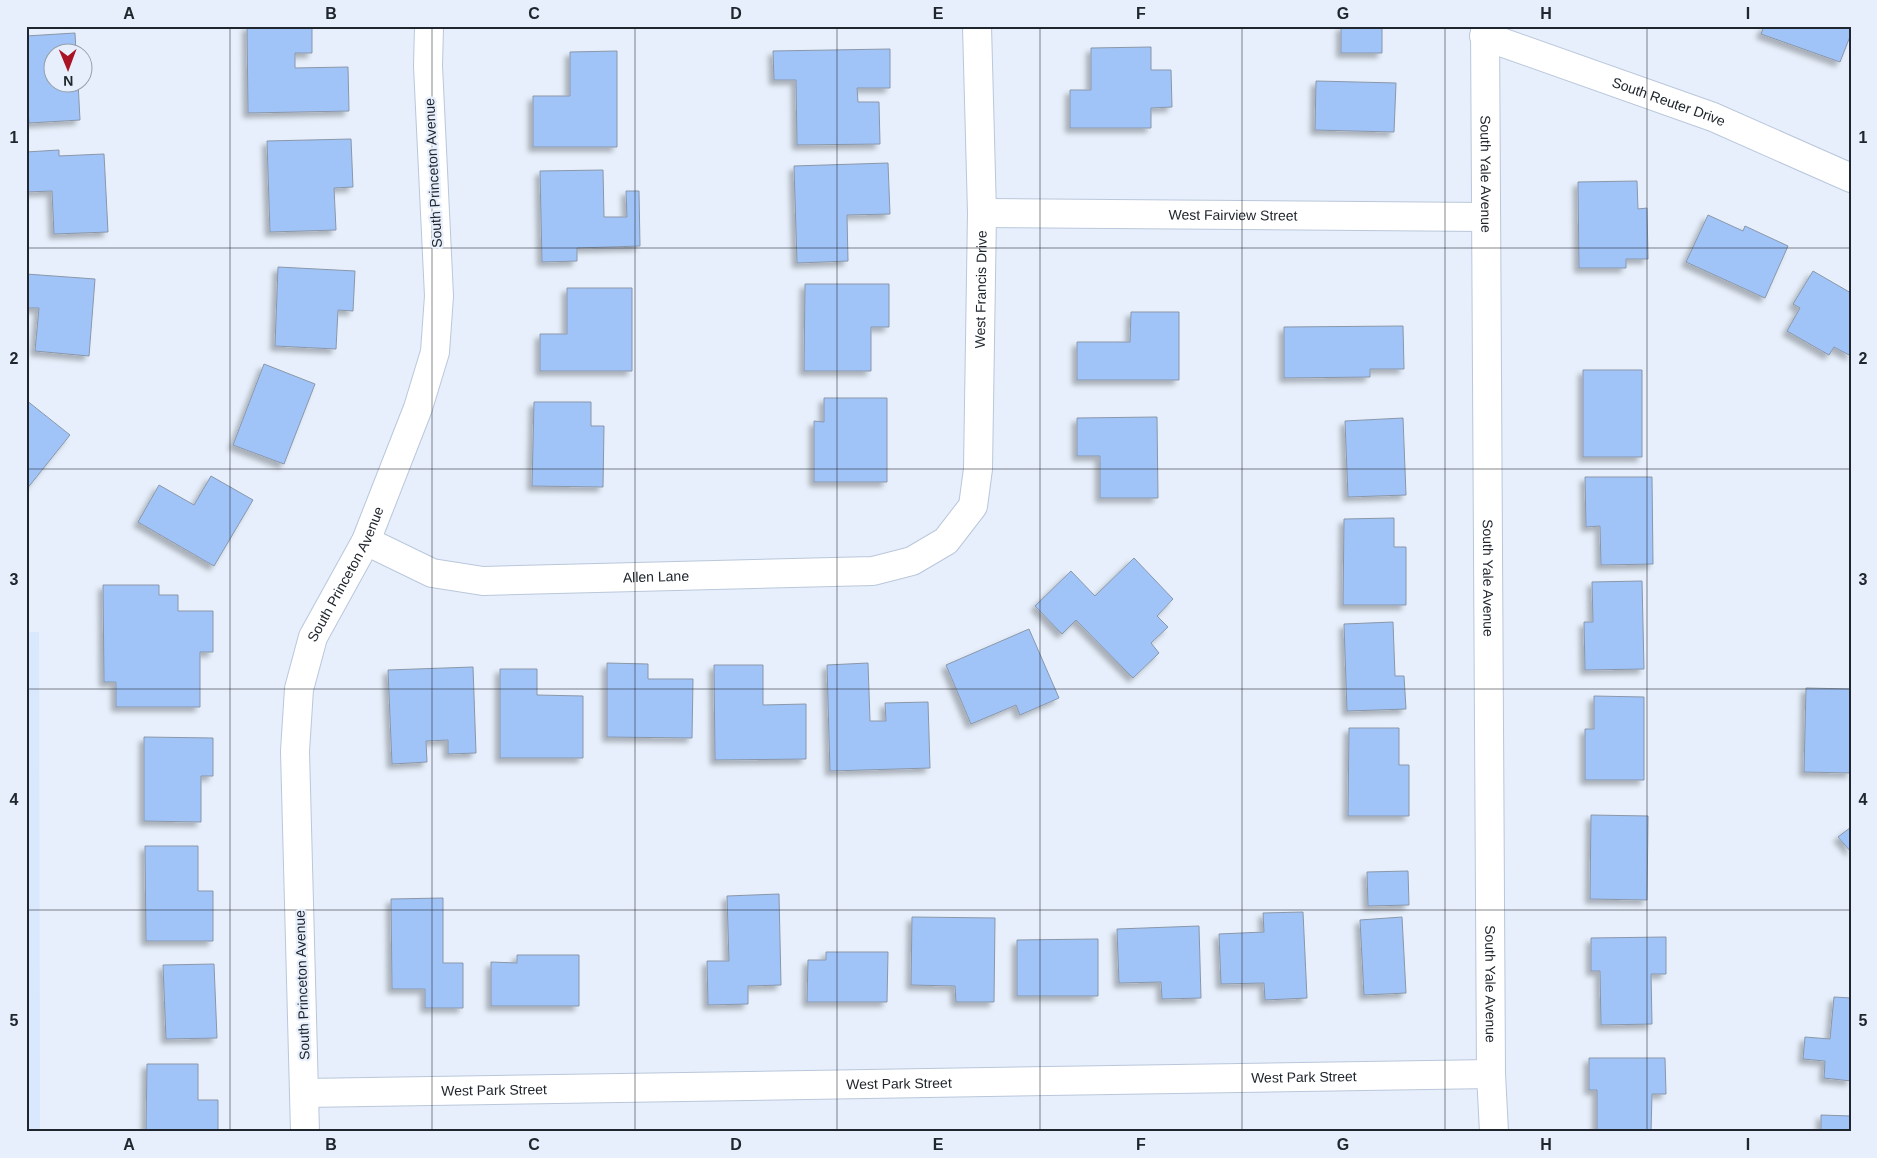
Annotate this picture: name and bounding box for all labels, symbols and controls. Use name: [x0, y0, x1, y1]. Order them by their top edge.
text: A: [123, 5, 135, 22]
text: B: [325, 5, 337, 22]
text: C: [528, 5, 540, 22]
text: D: [730, 5, 742, 22]
text: E: [933, 5, 944, 22]
text: F: [1136, 5, 1146, 22]
text: G: [1337, 5, 1349, 22]
text: H: [1540, 5, 1552, 22]
text: I: [1746, 5, 1750, 22]
north arrow: [42, 42, 92, 92]
text: N: [63, 73, 73, 89]
street label: South Reuter Drive: [1610, 74, 1728, 130]
street label: South Princeton Avenue: [421, 97, 445, 248]
street label: South Yale Avenue: [1478, 115, 1494, 233]
text: 1: [10, 129, 19, 146]
text: 1: [1859, 129, 1868, 146]
street label: West Fairview Street: [1168, 206, 1298, 224]
street label: West Francis Drive: [972, 230, 990, 349]
text: 2: [10, 350, 19, 367]
text: 2: [1859, 350, 1868, 367]
street label: South Princeton Avenue: [304, 504, 387, 645]
street label: South Yale Avenue: [1480, 519, 1496, 637]
street label: Allen Lane: [623, 568, 690, 585]
text: 3: [10, 571, 19, 588]
text: 3: [1859, 571, 1868, 588]
text: 4: [10, 791, 19, 808]
text: 4: [1859, 791, 1868, 808]
street label: South Princeton Avenue: [291, 910, 313, 1060]
street label: South Yale Avenue: [1482, 925, 1499, 1043]
text: 5: [10, 1012, 19, 1029]
text: 5: [1859, 1012, 1868, 1029]
street label: West Park Street: [1251, 1068, 1357, 1086]
street label: West Park Street: [846, 1075, 952, 1092]
street label: West Park Street: [441, 1081, 547, 1099]
text: A: [123, 1136, 135, 1153]
text: B: [325, 1136, 337, 1153]
text: C: [528, 1136, 540, 1153]
text: D: [730, 1136, 742, 1153]
text: E: [933, 1136, 944, 1153]
text: F: [1136, 1136, 1146, 1153]
text: G: [1337, 1136, 1349, 1153]
text: H: [1540, 1136, 1552, 1153]
text: I: [1746, 1136, 1750, 1153]

